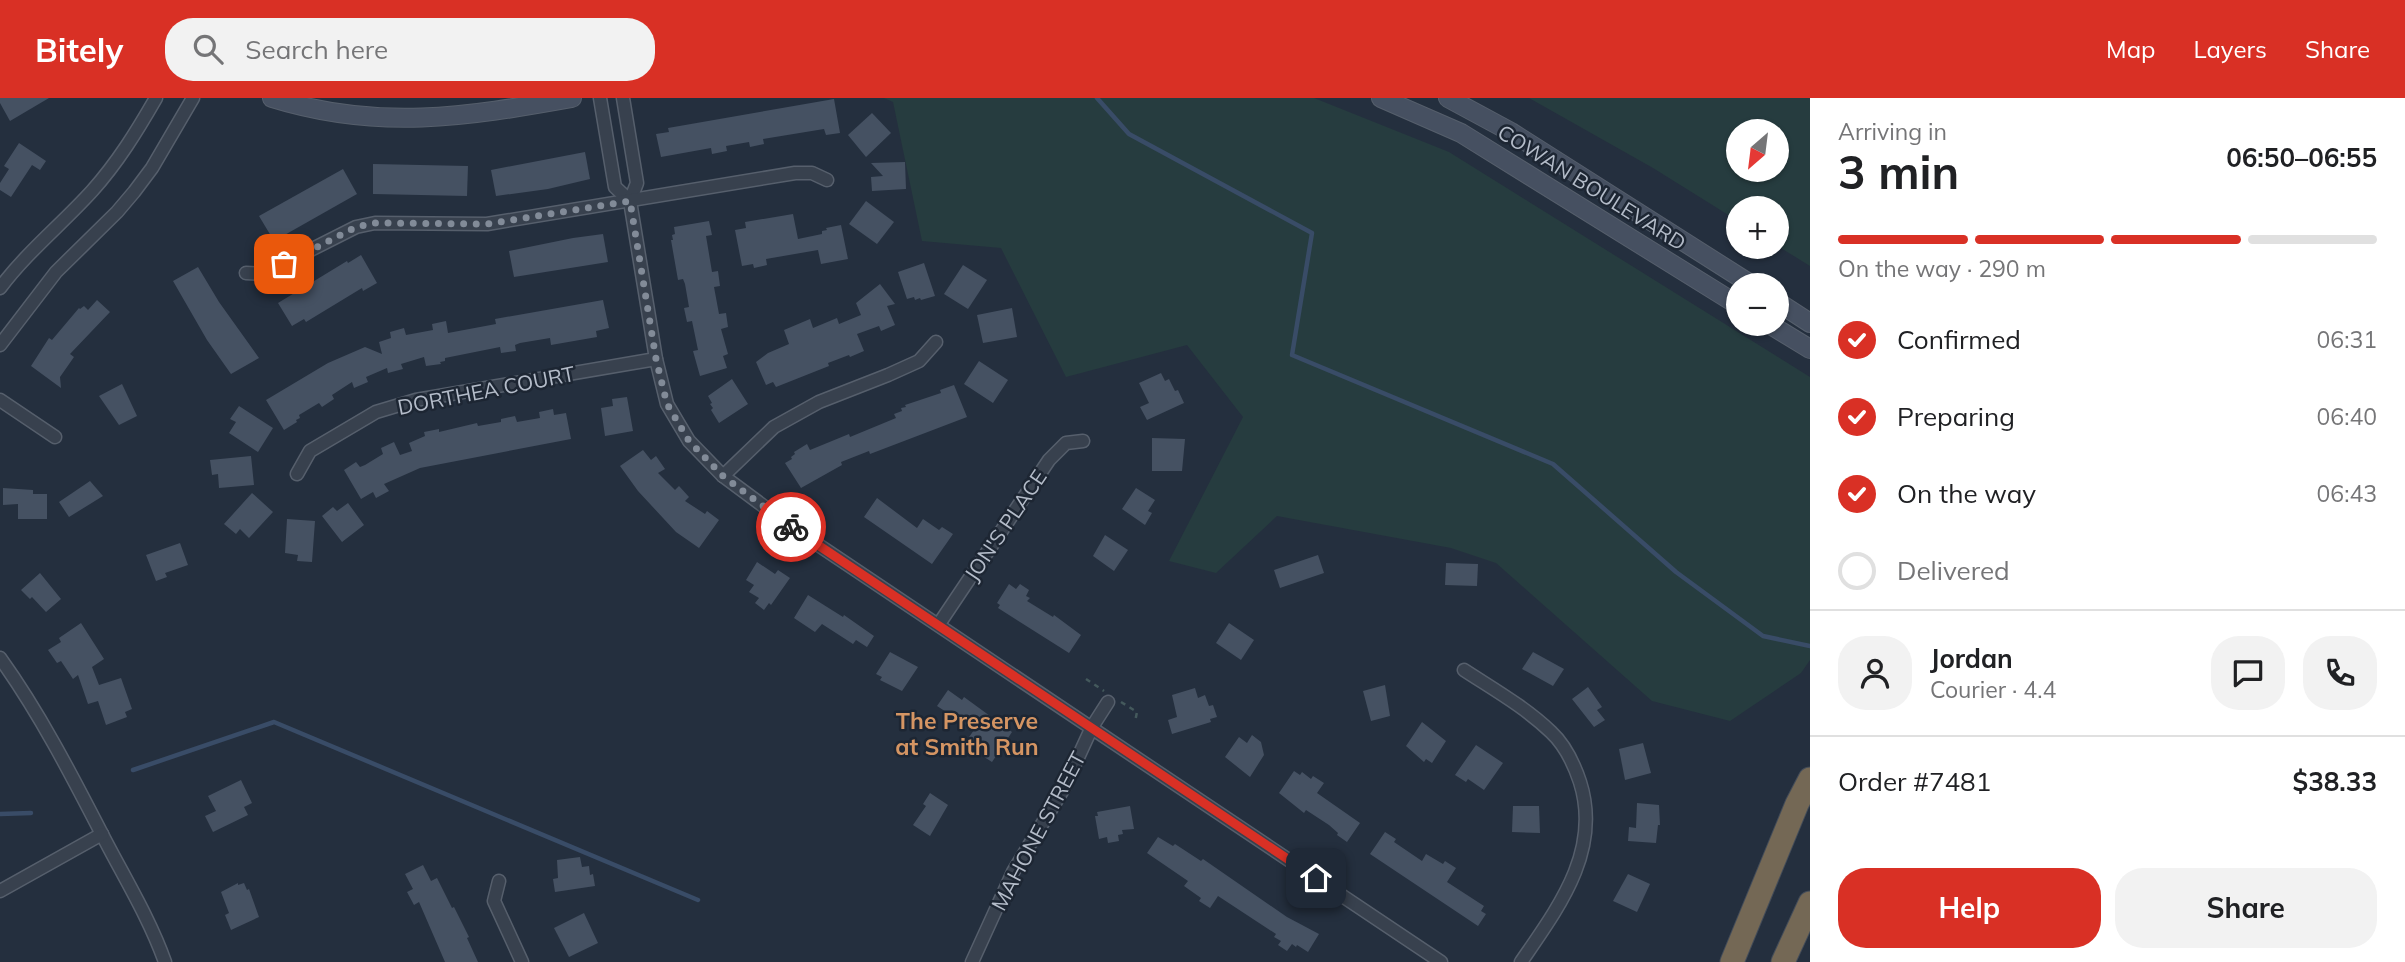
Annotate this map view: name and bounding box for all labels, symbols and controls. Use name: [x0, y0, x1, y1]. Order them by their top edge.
search box: [165, 18, 655, 81]
text: Bitely: [35, 29, 123, 70]
icon: search: [189, 30, 227, 68]
text: Search here: [245, 33, 388, 66]
text: Map: [2106, 34, 2155, 64]
text: Layers: [2193, 34, 2267, 64]
text: Share: [2305, 34, 2370, 64]
text: Arriving in: [1838, 117, 1947, 146]
street label: COWAN BOULEVARD: [1493, 118, 1691, 256]
north arrow: [1726, 119, 1788, 182]
map controls: [1726, 119, 1789, 336]
text: 06:50–06:55: [2226, 141, 2377, 174]
text: 3 min: [1838, 143, 1959, 201]
button: +: [1726, 196, 1789, 259]
pin: [254, 234, 314, 294]
icon: bag: [265, 245, 303, 283]
text: On the way · 290 m: [1838, 254, 2046, 283]
button: −: [1726, 273, 1789, 336]
icon: check: [1838, 321, 1876, 359]
text: Confirmed: [1897, 323, 2021, 356]
text: 06:31: [2317, 325, 2377, 354]
street label: DORTHEA COURT: [395, 360, 577, 420]
icon: check: [1838, 398, 1876, 436]
text: Preparing: [1897, 400, 2015, 433]
text: 06:40: [2317, 402, 2377, 431]
street label: JON'S PLACE: [958, 464, 1052, 586]
icon: check: [1838, 475, 1876, 513]
text: On the way: [1897, 477, 2036, 510]
text: 06:43: [2317, 479, 2377, 508]
courier: [756, 492, 826, 562]
icon: bike: [772, 508, 810, 546]
text: Delivered: [1897, 554, 2010, 587]
button: person: [1838, 636, 1912, 710]
button: chat: [2211, 636, 2285, 710]
button: phone: [2303, 636, 2377, 710]
text: Jordan: [1930, 642, 2013, 675]
text: Courier · 4.4: [1930, 675, 2056, 704]
district label: The Preserve at Smith Run: [895, 706, 1039, 761]
street label: MAHONE STREET: [985, 747, 1091, 915]
text: Order #7481: [1838, 765, 1991, 798]
text: $38.33: [2293, 765, 2377, 798]
pin: [1286, 848, 1346, 908]
icon: home: [1297, 859, 1335, 897]
button: Help: [1838, 868, 2101, 948]
button: Share: [2115, 868, 2377, 948]

